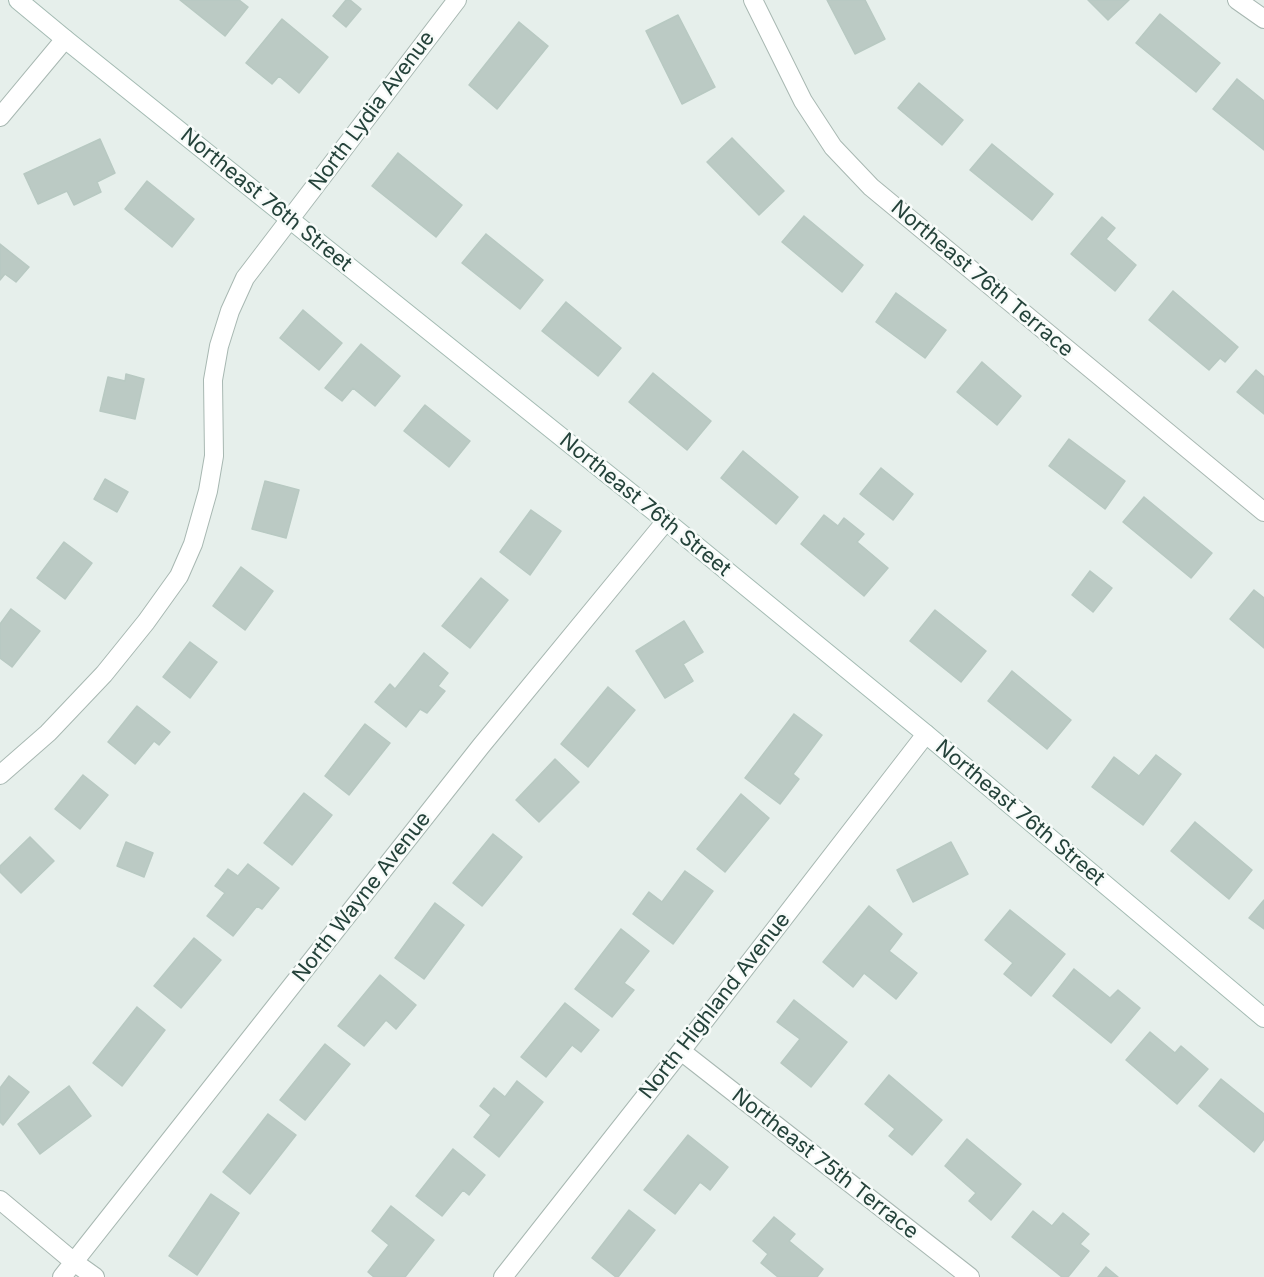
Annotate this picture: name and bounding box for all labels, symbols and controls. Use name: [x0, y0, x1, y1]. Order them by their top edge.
street label: North Lydia Avenue: [304, 26, 440, 196]
street label: Northeast 76th Street: [175, 123, 357, 277]
street label: Northeast 76th Terrace: [886, 195, 1078, 363]
street label: Northeast 76th Street: [554, 428, 736, 582]
street label: Northeast 76th Street: [930, 735, 1110, 891]
street label: North Wayne Avenue: [288, 807, 436, 987]
street label: North Highland Avenue: [634, 908, 796, 1104]
street label: Northeast 75th Terrace: [727, 1083, 923, 1245]

